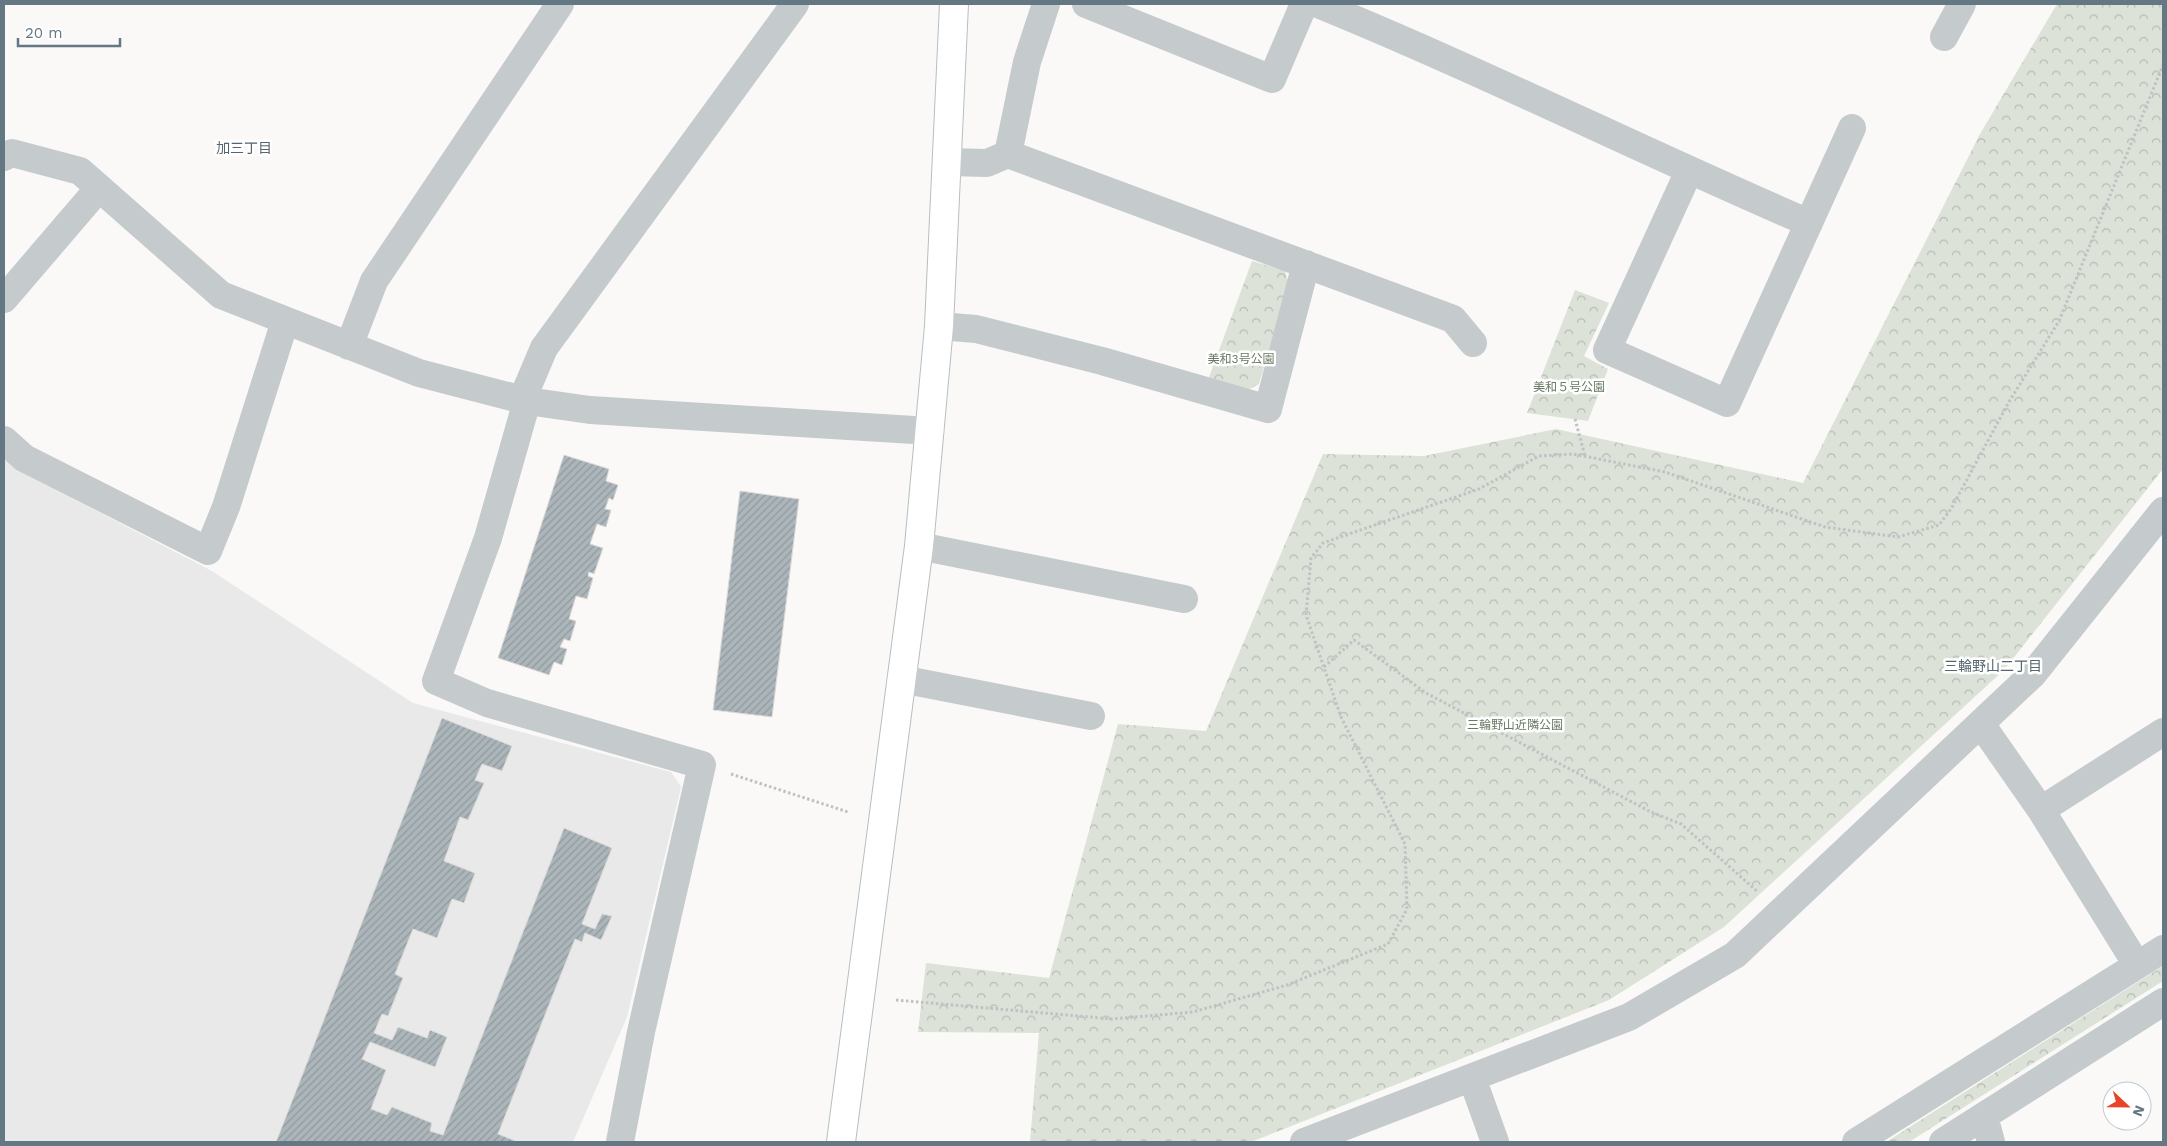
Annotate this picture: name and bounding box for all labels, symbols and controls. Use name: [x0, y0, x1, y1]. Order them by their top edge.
scale bar: [18, 15, 120, 47]
text: 20 m: [25, 24, 63, 42]
district label: 加三丁目: [216, 140, 272, 156]
park label: 美和3号公園: [1208, 352, 1275, 366]
park label: 美和５号公園: [1533, 380, 1605, 394]
district label: 三輪野山二丁目: [1944, 658, 2042, 674]
park label: 三輪野山近隣公園: [1467, 718, 1563, 732]
north arrow: [2102, 1081, 2152, 1131]
text: N: [2130, 1103, 2148, 1119]

